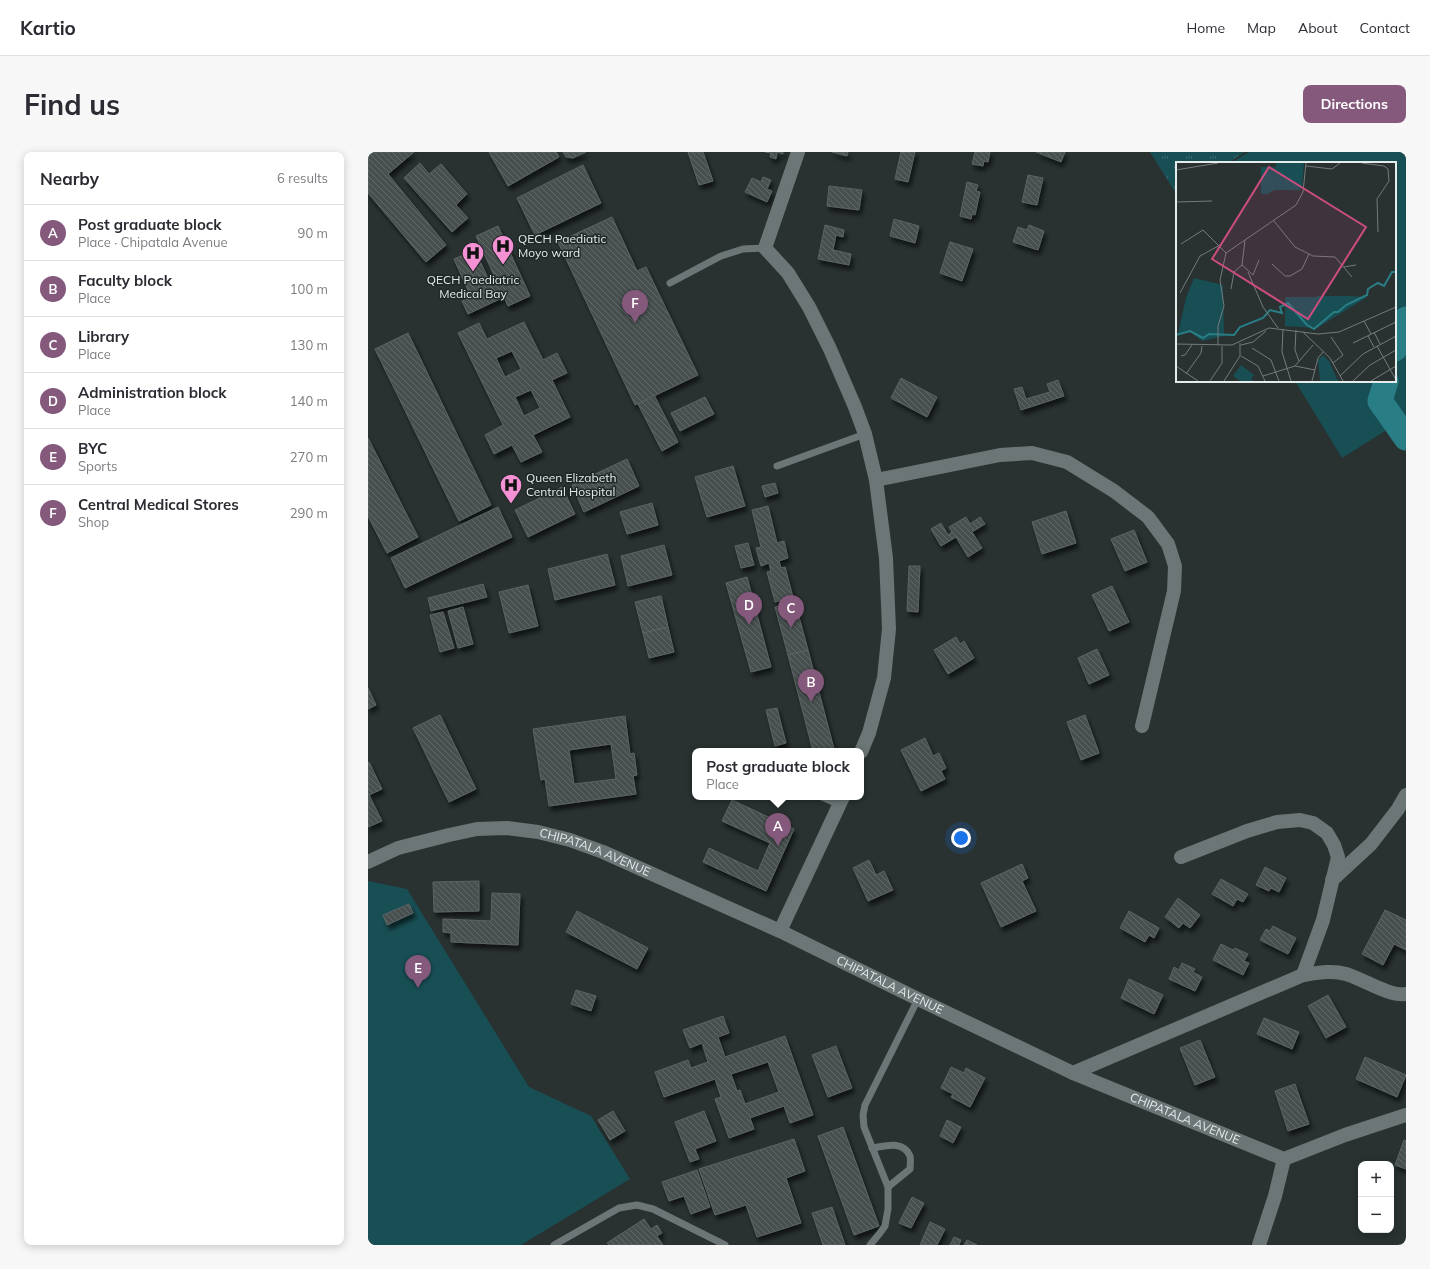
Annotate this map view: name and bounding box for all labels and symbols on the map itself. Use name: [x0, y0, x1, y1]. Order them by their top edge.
inset map: [1176, 162, 1396, 382]
place label: QECH Paediatic Moyo ward: [518, 231, 606, 260]
hospital icon: QECH Paediatic Moyo ward: [490, 233, 516, 266]
hospital icon: QECH Paediatric Medical Bay: [460, 240, 486, 273]
place label: QECH Paediatric Medical Bay: [427, 272, 519, 301]
pin: F: [622, 290, 648, 323]
place label: Queen Elizabeth Central Hospital: [526, 470, 617, 499]
hospital icon: Queen Elizabeth Central Hospital: [498, 472, 524, 505]
pin: D: [736, 592, 762, 625]
pin: C: [778, 595, 804, 628]
pin: B: [798, 669, 824, 702]
pin: A: [765, 813, 791, 846]
street label: CHIPATALA AVENUE: [538, 825, 653, 879]
your location: [951, 828, 971, 848]
street label: CHIPATALA AVENUE: [834, 952, 946, 1017]
pin: E: [405, 955, 431, 988]
street label: CHIPATALA AVENUE: [1128, 1089, 1242, 1147]

